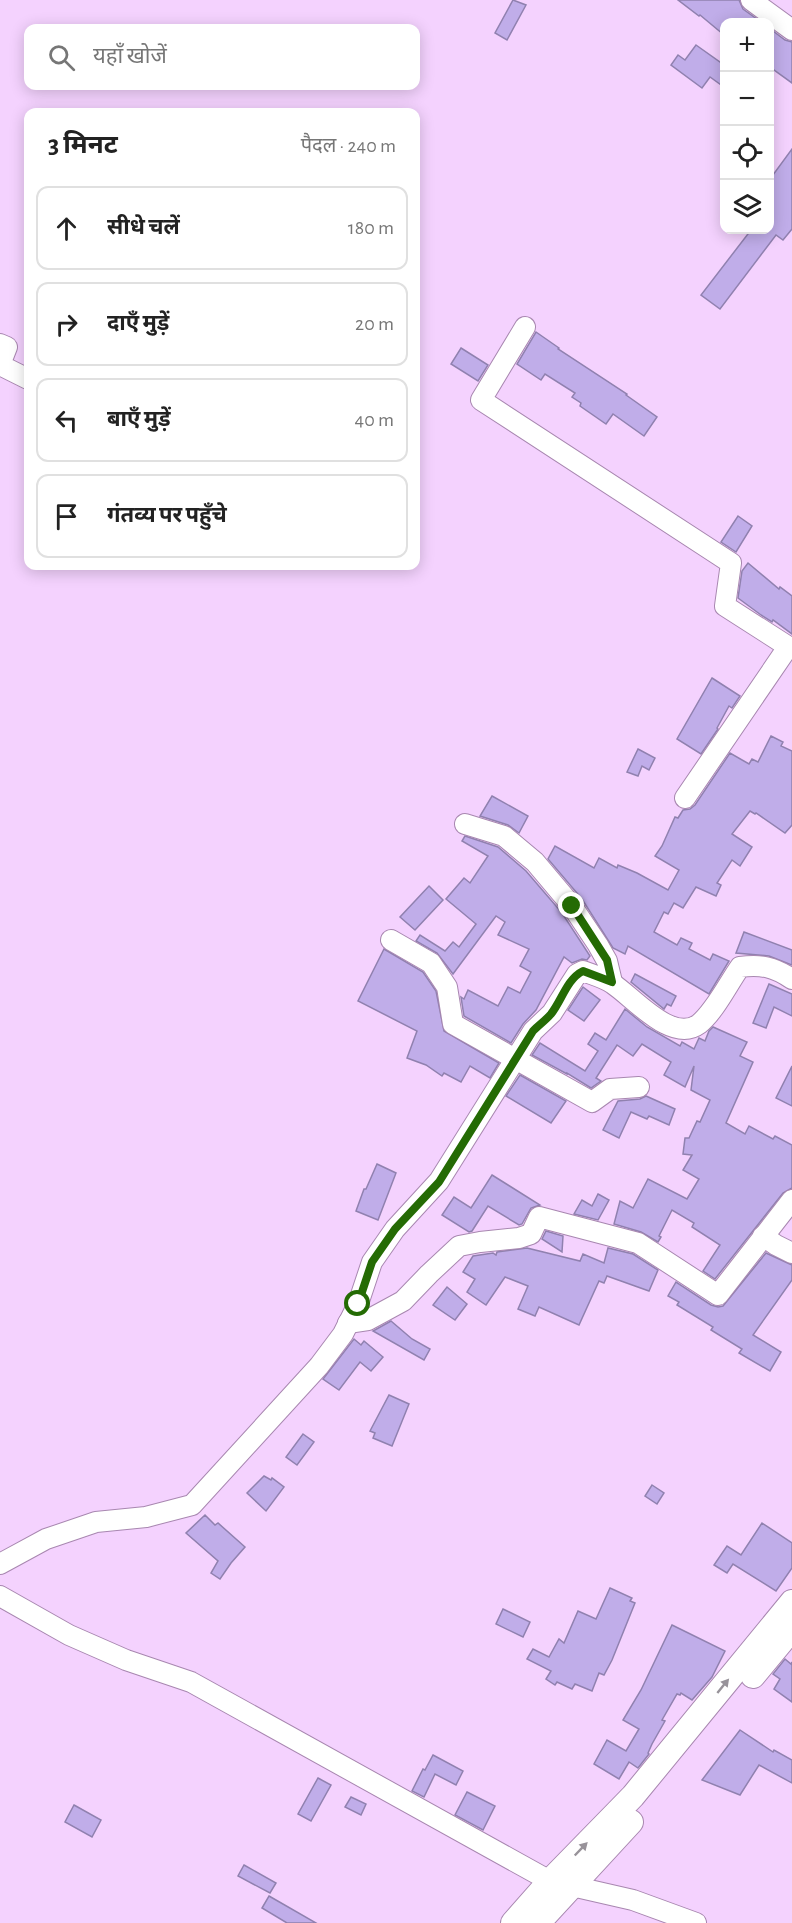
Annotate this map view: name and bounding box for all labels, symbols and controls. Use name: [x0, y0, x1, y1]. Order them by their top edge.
map controls: [720, 18, 774, 234]
button: +: [720, 18, 774, 72]
search box: [24, 24, 420, 90]
icon: search: [45, 41, 78, 74]
text: यहाँ खोजें: [93, 45, 167, 67]
button: −: [720, 72, 774, 126]
button: locate: [720, 126, 774, 180]
text: 3 मिनट: [48, 132, 118, 158]
text: पैदल · 240 m: [301, 136, 396, 156]
button: layers: [720, 180, 774, 234]
icon: ahead: [50, 212, 83, 245]
text: सीधे चलें: [107, 216, 180, 238]
text: 180 m: [348, 218, 394, 238]
icon: right: [50, 308, 83, 341]
text: दाएँ मुड़ें: [107, 312, 169, 334]
text: 20 m: [355, 314, 394, 334]
icon: left: [50, 404, 83, 437]
text: बाएँ मुड़ें: [107, 408, 171, 430]
text: 40 m: [355, 410, 394, 430]
icon: arrive: [50, 500, 83, 533]
text: गंतव्य पर पहुँचे: [107, 504, 227, 526]
route end: [558, 892, 584, 918]
route start: [344, 1290, 370, 1316]
one-way arrow: [716, 1679, 729, 1694]
one-way arrow: [574, 1843, 588, 1857]

